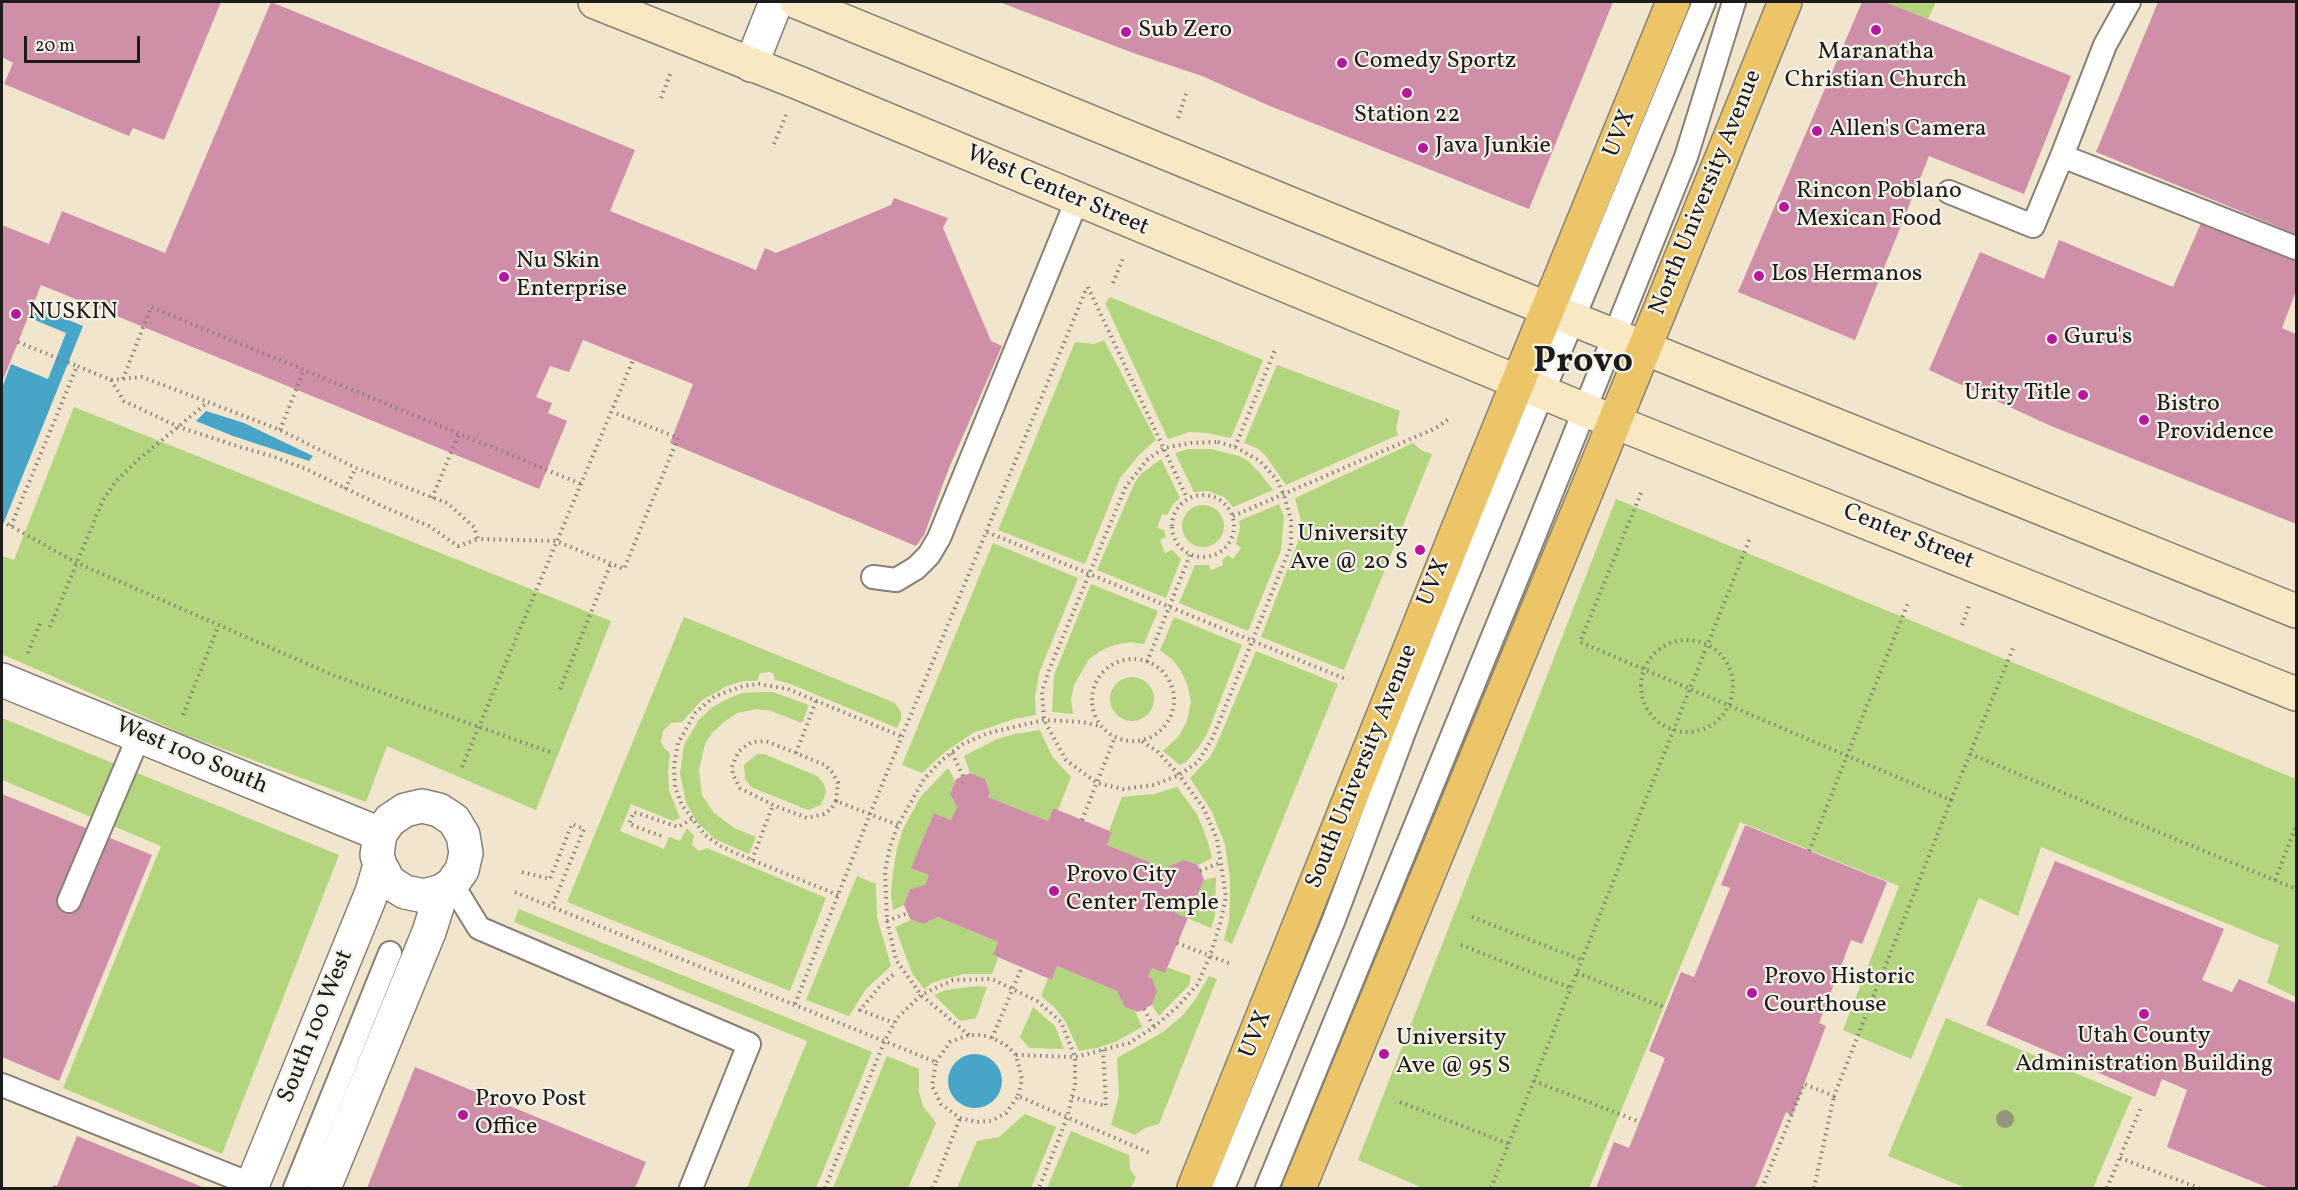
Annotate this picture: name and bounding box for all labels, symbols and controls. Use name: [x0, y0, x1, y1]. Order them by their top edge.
place label: Sub Zero: [1138, 18, 1232, 46]
marker: Maranatha Christian Church: [1869, 23, 1883, 37]
scale bar: [27, 24, 142, 62]
marker: Sub Zero: [1119, 25, 1133, 39]
text: 20 m: [35, 34, 75, 59]
place label: Maranatha Christian Church: [1785, 40, 1967, 96]
place label: Comedy Sportz: [1354, 49, 1517, 77]
marker: Comedy Sportz: [1335, 56, 1349, 70]
street label: North University Avenue: [1645, 66, 1769, 320]
marker: Station 22: [1400, 86, 1414, 100]
place label: Station 22: [1354, 103, 1460, 131]
street label: UVX: [1599, 106, 1643, 162]
place label: Allen's Camera: [1829, 117, 1987, 145]
marker: Allen's Camera: [1810, 124, 1824, 138]
place label: Java Junkie: [1435, 134, 1551, 162]
street label: West Center Street: [961, 141, 1153, 243]
marker: Java Junkie: [1416, 141, 1430, 155]
place label: Rincon Poblano Mexican Food: [1796, 179, 1962, 235]
marker: Rincon Poblano Mexican Food: [1777, 200, 1791, 214]
place label: Nu Skin Enterprise: [516, 249, 627, 305]
place label: Los Hermanos: [1771, 262, 1922, 290]
marker: Los Hermanos: [1752, 269, 1766, 283]
marker: Nu Skin Enterprise: [497, 270, 511, 284]
place label: NUSKIN: [28, 300, 118, 328]
marker: NUSKIN: [9, 307, 23, 321]
place label: Guru's: [2064, 325, 2132, 353]
marker: Guru's: [2045, 332, 2059, 346]
district label: Provo: [1533, 342, 1633, 386]
place label: Urity Title: [1964, 381, 2071, 409]
marker: Urity Title: [2076, 388, 2090, 402]
place label: Bistro Providence: [2156, 392, 2274, 448]
marker: Bistro Providence: [2137, 413, 2151, 427]
street label: Center Street: [1838, 499, 1978, 577]
place label: University Ave @ 20 S: [1290, 522, 1408, 578]
marker: University Ave @ 20 S: [1413, 543, 1427, 557]
street label: UVX: [1413, 555, 1457, 611]
street label: South University Avenue: [1301, 641, 1425, 893]
street label: West 100 South: [110, 712, 272, 802]
place label: Provo City Center Temple: [1066, 863, 1219, 919]
marker: Provo City Center Temple: [1047, 884, 1061, 898]
street label: South 100 West: [273, 946, 361, 1108]
place label: Provo Historic Courthouse: [1764, 965, 1915, 1021]
marker: Provo Historic Courthouse: [1745, 986, 1759, 1000]
street label: UVX: [1235, 1007, 1279, 1063]
marker: Utah County Administration Building: [2137, 1007, 2151, 1021]
place label: Utah County Administration Building: [2015, 1024, 2273, 1080]
place label: University Ave @ 95 S: [1396, 1026, 1511, 1082]
marker: University Ave @ 95 S: [1377, 1047, 1391, 1061]
place label: Provo Post Office: [475, 1087, 586, 1143]
marker: Provo Post Office: [456, 1108, 470, 1122]

